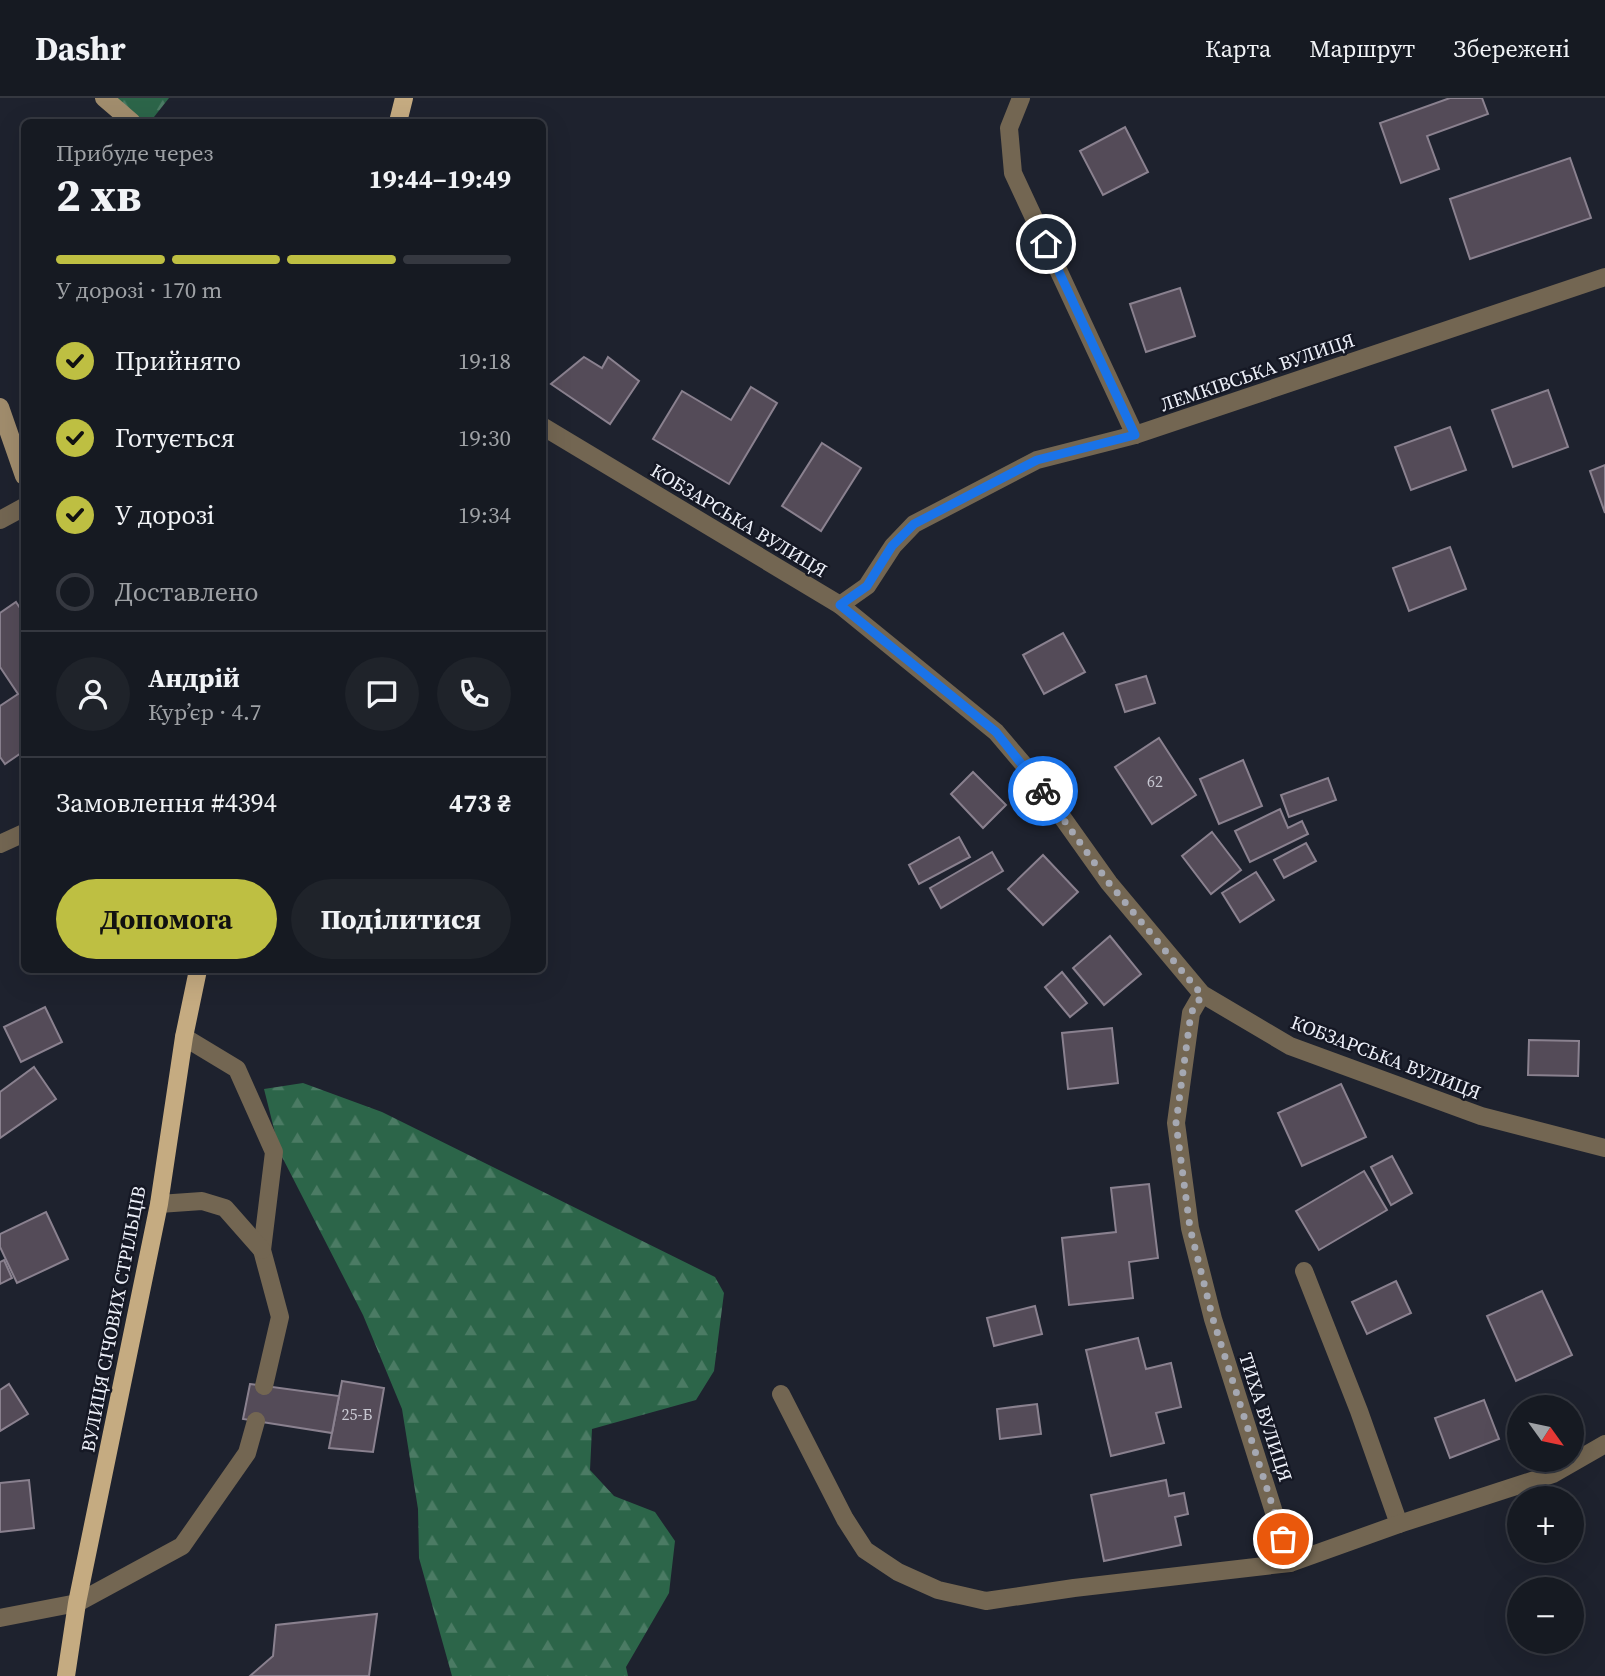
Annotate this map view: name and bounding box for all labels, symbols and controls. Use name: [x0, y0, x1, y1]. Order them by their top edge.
text: Dashr: [35, 26, 125, 71]
text: Карта: [1205, 32, 1271, 65]
text: Маршрут: [1309, 32, 1415, 65]
text: Збережені: [1453, 32, 1570, 65]
text: Прибуде через: [56, 137, 213, 169]
text: 19:44–19:49: [369, 161, 511, 197]
text: 2 хв: [56, 163, 141, 226]
pin: [1016, 214, 1076, 274]
icon: home: [1027, 225, 1065, 263]
text: У дорозі · 170 m: [56, 274, 222, 306]
street label: ЛЕМКІВСЬКА ВУЛИЦЯ: [1156, 326, 1358, 418]
icon: check: [56, 342, 94, 380]
text: Прийнято: [115, 343, 241, 379]
text: 19:18: [458, 345, 511, 377]
icon: check: [56, 419, 94, 457]
text: Готується: [115, 420, 235, 456]
text: 19:30: [458, 422, 511, 454]
street label: КОБЗАРСЬКА ВУЛИЦЯ: [646, 457, 832, 583]
icon: check: [56, 496, 94, 534]
text: У дорозі: [115, 497, 215, 533]
text: 19:34: [458, 499, 511, 531]
text: Доставлено: [115, 574, 258, 610]
button: person: [56, 657, 130, 731]
button: chat: [345, 657, 419, 731]
button: phone: [437, 657, 511, 731]
text: Андрій: [148, 660, 240, 696]
text: Кур’єр · 4.7: [148, 696, 261, 728]
courier: [1008, 756, 1078, 826]
house number: 62: [1147, 770, 1163, 792]
icon: bike: [1024, 772, 1062, 810]
text: Замовлення #4394: [56, 785, 277, 821]
text: 473 ₴: [449, 785, 511, 821]
button: Допомога: [56, 879, 277, 959]
button: Поділитися: [291, 879, 511, 959]
street label: КОБЗАРСЬКА ВУЛИЦЯ: [1287, 1009, 1485, 1105]
street label: ВУЛИЦЯ СІЧОВИХ СТРІЛЬЦІВ: [74, 1184, 152, 1454]
street label: ТИХА ВУЛИЦЯ: [1233, 1349, 1299, 1485]
north arrow: [1507, 1395, 1584, 1472]
map controls: [1507, 1395, 1584, 1654]
house number: 25-Б: [342, 1403, 373, 1425]
button: +: [1507, 1486, 1584, 1563]
pin: [1253, 1509, 1313, 1569]
icon: bag: [1264, 1520, 1302, 1558]
button: −: [1507, 1577, 1584, 1654]

